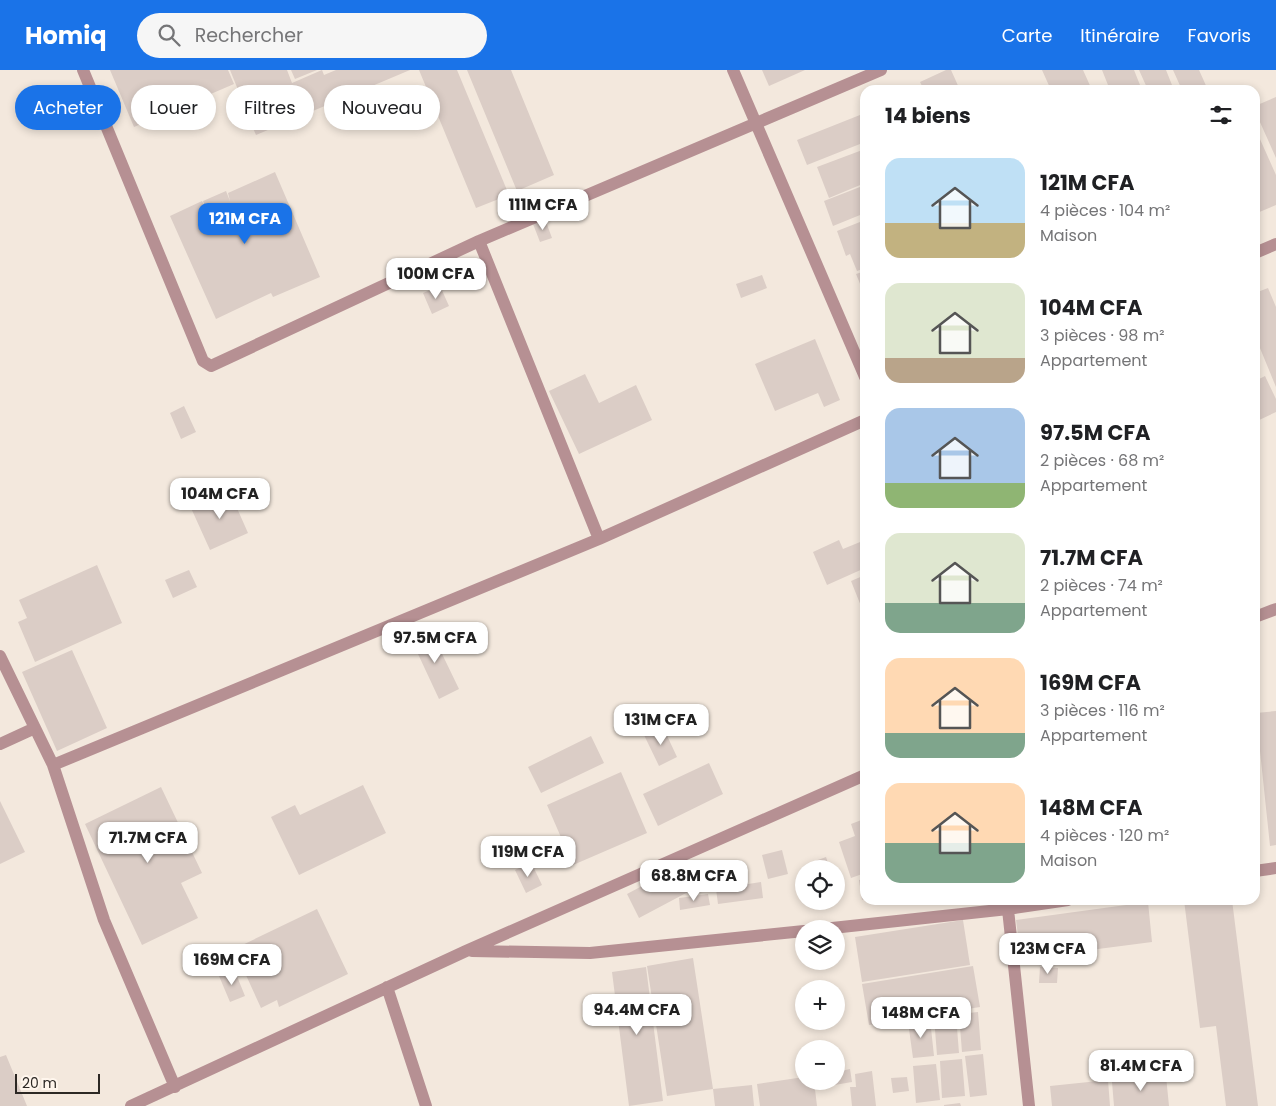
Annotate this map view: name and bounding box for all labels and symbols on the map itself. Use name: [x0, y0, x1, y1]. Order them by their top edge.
pin: 111M CFA: [491, 189, 595, 231]
pin: 121M CFA: [193, 202, 297, 245]
pin: 100M CFA: [384, 258, 488, 300]
pin: 104M CFA: [168, 478, 272, 520]
pin: 97.5M CFA: [378, 622, 492, 664]
pin: 131M CFA: [609, 704, 713, 746]
pin: 71.7M CFA: [91, 822, 205, 864]
pin: 119M CFA: [476, 836, 580, 878]
pin: 68.8M CFA: [637, 860, 751, 902]
pin: 123M CFA: [996, 932, 1100, 975]
pin: 169M CFA: [180, 944, 284, 986]
pin: 94.4M CFA: [580, 994, 694, 1036]
pin: 148M CFA: [869, 996, 973, 1039]
pin: 81.4M CFA: [1084, 1050, 1198, 1092]
scale bar: [15, 1071, 100, 1094]

